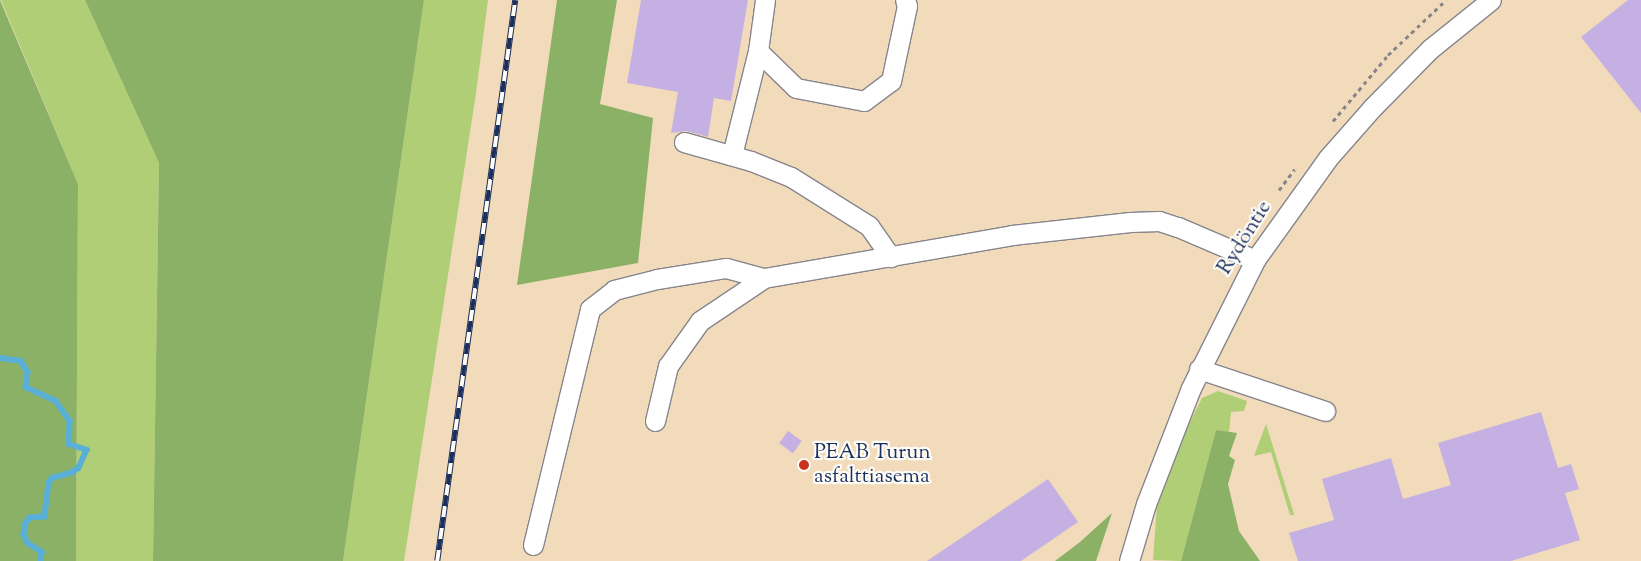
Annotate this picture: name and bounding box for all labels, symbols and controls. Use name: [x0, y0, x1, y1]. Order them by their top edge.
street label: Rydöntie: [1213, 196, 1277, 280]
place label: PEAB Turun asfalttiasema: [814, 440, 931, 490]
marker: PEAB Turun asfalttiasema: [798, 459, 810, 471]

